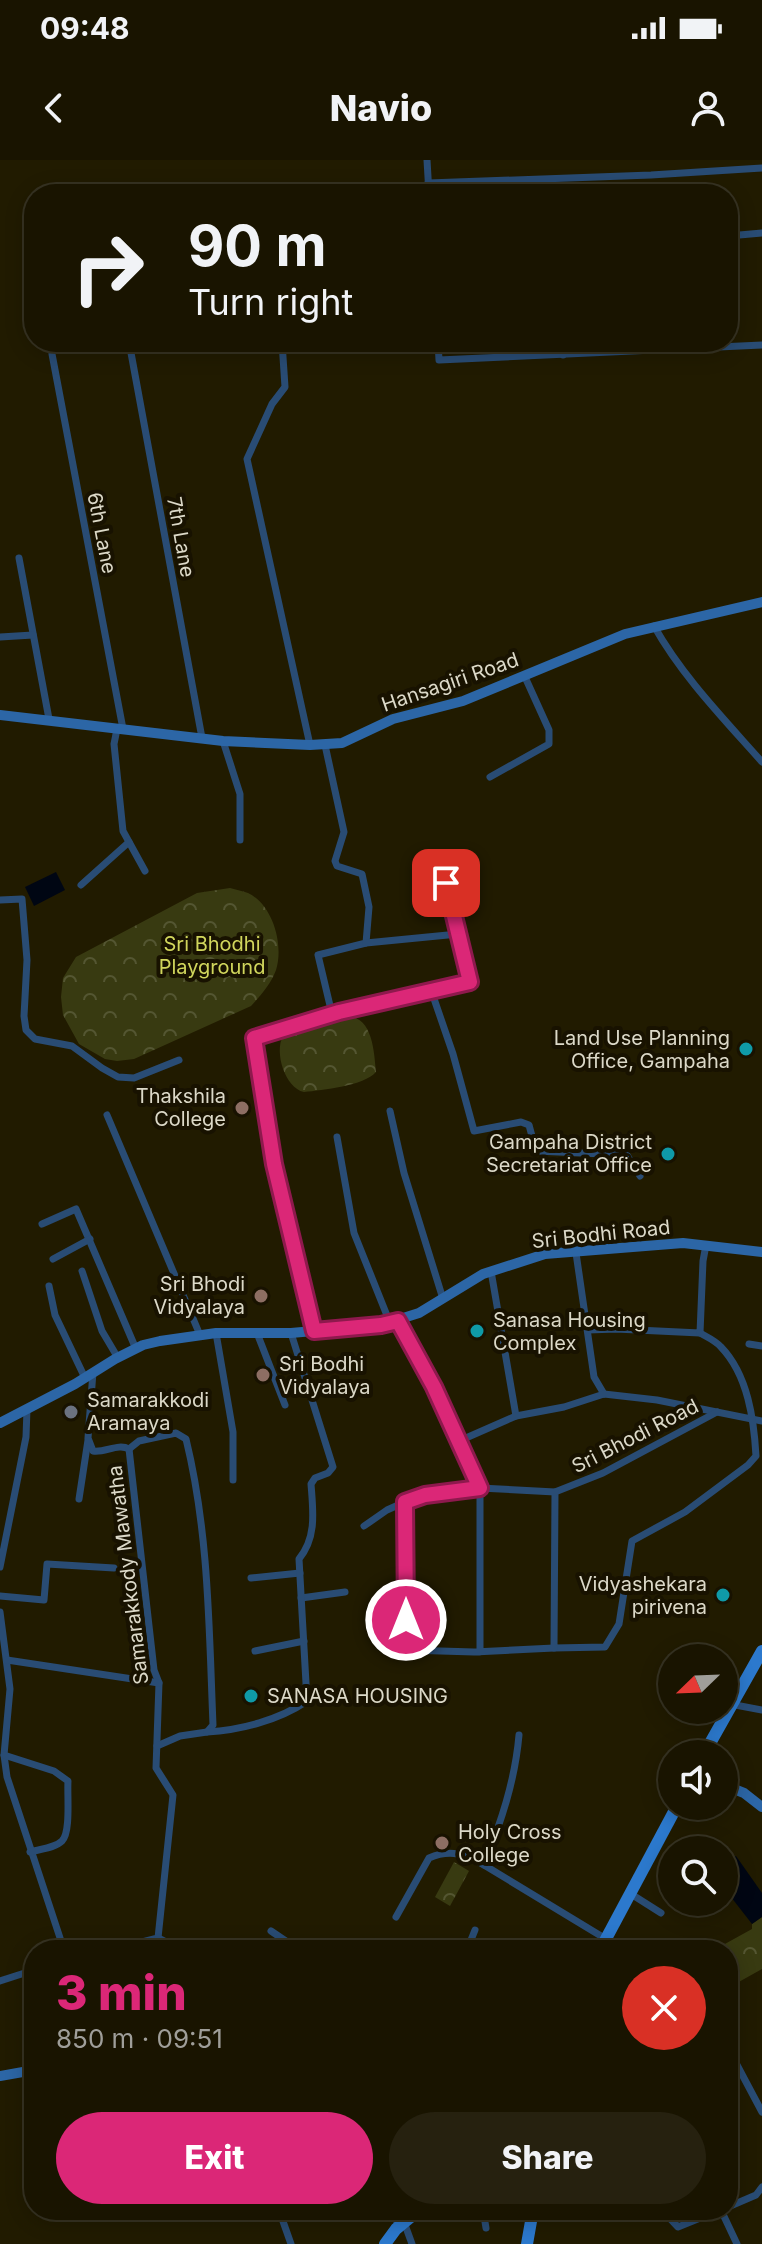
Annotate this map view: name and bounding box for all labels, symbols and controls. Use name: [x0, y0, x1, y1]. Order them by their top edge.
text: 09:48: [40, 10, 130, 46]
icon: back: [32, 86, 76, 130]
text: Navio: [330, 86, 432, 130]
icon: person: [686, 86, 730, 130]
text: 90 m: [188, 212, 327, 280]
icon: right: [56, 216, 160, 320]
text: Turn right: [188, 280, 353, 324]
street label: 6th Lane: [82, 490, 122, 576]
street label: 7th Lane: [162, 495, 200, 579]
street label: Hansagiri Road: [378, 647, 522, 717]
pin: [412, 849, 480, 917]
icon: arrive: [424, 861, 468, 905]
park label: Sri Bhodhi Playground: [159, 932, 265, 979]
place label: Land Use Planning Office, Gampaha: [554, 1026, 730, 1073]
marker: Land Use Planning Office, Gampaha: [737, 1040, 755, 1058]
place label: Thakshila College: [136, 1084, 226, 1131]
marker: Thakshila College: [233, 1099, 251, 1117]
place label: Gampaha District Secretariat Office: [486, 1130, 652, 1177]
marker: Gampaha District Secretariat Office: [659, 1145, 677, 1163]
street label: Sri Bodhi Road: [531, 1215, 671, 1253]
place label: Sri Bhodi Vidyalaya: [153, 1272, 245, 1319]
marker: Sri Bhodi Vidyalaya: [252, 1287, 270, 1305]
place label: Sanasa Housing Complex: [493, 1308, 646, 1355]
marker: Sanasa Housing Complex: [468, 1322, 486, 1340]
place label: Sri Bodhi Vidyalaya: [279, 1352, 371, 1399]
marker: Sri Bodhi Vidyalaya: [254, 1366, 272, 1384]
place label: Samarakkodi Aramaya: [87, 1388, 209, 1435]
street label: Sri Bhodi Road: [568, 1394, 702, 1478]
marker: Samarakkodi Aramaya: [62, 1403, 80, 1421]
street label: Samarakkody Mawatha: [103, 1464, 153, 1686]
place label: Vidyashekara pirivena: [579, 1572, 707, 1619]
position arrow: [364, 1578, 448, 1662]
marker: Vidyashekara pirivena: [714, 1586, 732, 1604]
north arrow: [658, 1644, 738, 1724]
map controls: [658, 1644, 738, 1916]
place label: SANASA HOUSING: [267, 1684, 448, 1708]
marker: SANASA HOUSING: [242, 1687, 260, 1705]
button: sound: [658, 1740, 738, 1820]
place label: Holy Cross College: [458, 1820, 562, 1867]
marker: Holy Cross College: [433, 1834, 451, 1852]
button: search: [658, 1836, 738, 1916]
text: 3 min: [56, 1963, 187, 2022]
button: close: [622, 1966, 706, 2050]
text: 850 m · 09:51: [56, 2023, 223, 2054]
button: Exit: [56, 2112, 373, 2204]
button: Share: [389, 2112, 706, 2204]

